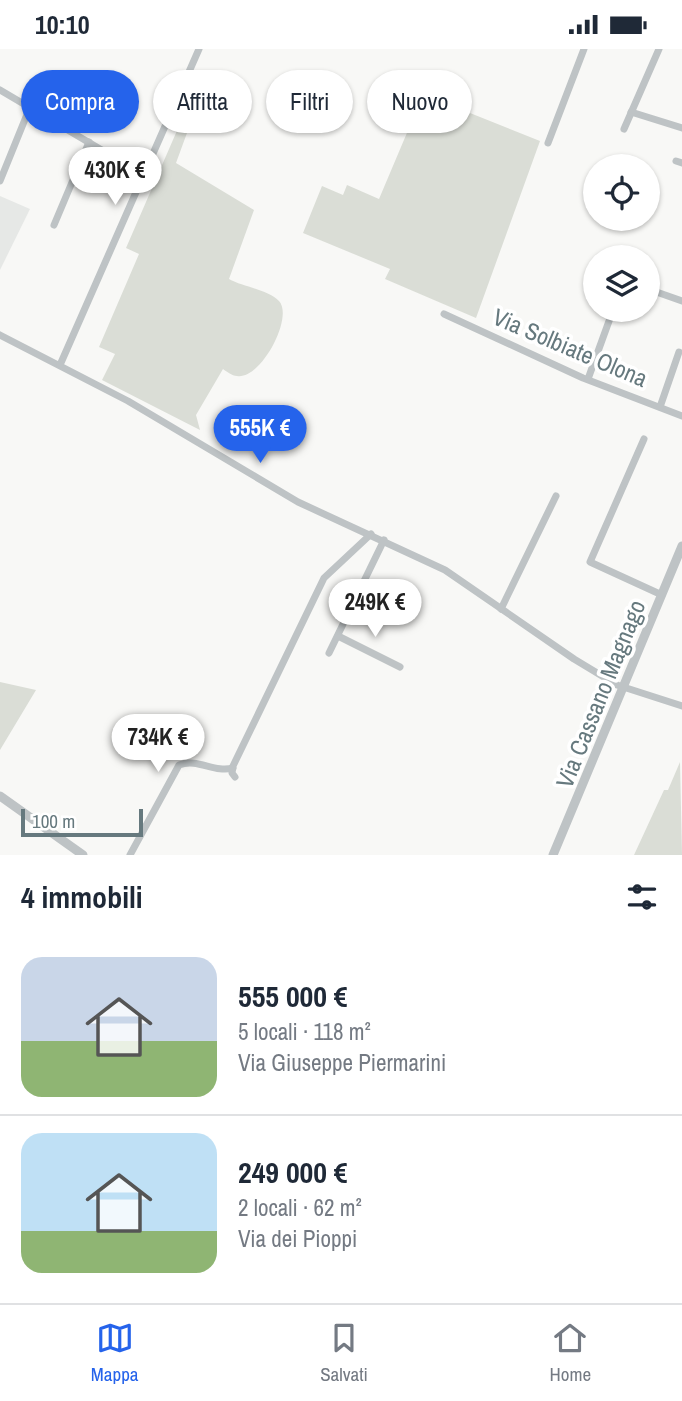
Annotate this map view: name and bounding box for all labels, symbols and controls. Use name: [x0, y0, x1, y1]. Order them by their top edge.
text: 10:10: [35, 7, 90, 42]
chip: Compra: [21, 70, 139, 133]
chip: Affitta: [153, 70, 252, 133]
chip: Filtri: [266, 70, 353, 133]
chip: Nuovo: [367, 70, 472, 133]
pin: 430K €: [58, 148, 172, 207]
text: 430K €: [85, 154, 145, 185]
map controls: [583, 154, 660, 322]
button: locate: [583, 154, 660, 231]
button: layers: [583, 245, 660, 322]
street label: Via Solbiate Olona: [488, 300, 653, 394]
pin: 555K €: [203, 405, 317, 465]
text: 555K €: [230, 412, 290, 443]
pin: 249K €: [318, 579, 432, 639]
text: 249K €: [345, 586, 405, 617]
street label: Via Cassano Magnago: [548, 595, 652, 792]
pin: 734K €: [101, 715, 215, 774]
text: 734K €: [128, 721, 188, 752]
scale bar: [21, 806, 144, 838]
text: 100 m: [32, 808, 75, 834]
text: 4 immobili: [21, 877, 143, 917]
icon: filters: [623, 878, 661, 916]
text: 555 000 €: [238, 976, 347, 1016]
icon: home: [77, 985, 161, 1069]
text: 5 locali · 118 m²: [238, 1016, 371, 1047]
text: Via Giuseppe Piermarini: [238, 1047, 446, 1078]
text: 249 000 €: [238, 1152, 347, 1192]
icon: home: [77, 1161, 161, 1245]
text: 2 locali · 62 m²: [238, 1192, 362, 1223]
text: Via dei Pioppi: [238, 1223, 357, 1254]
tab: Mappa: [91, 1319, 139, 1387]
tab: Salvati: [320, 1319, 368, 1387]
tab: Home: [550, 1319, 591, 1387]

